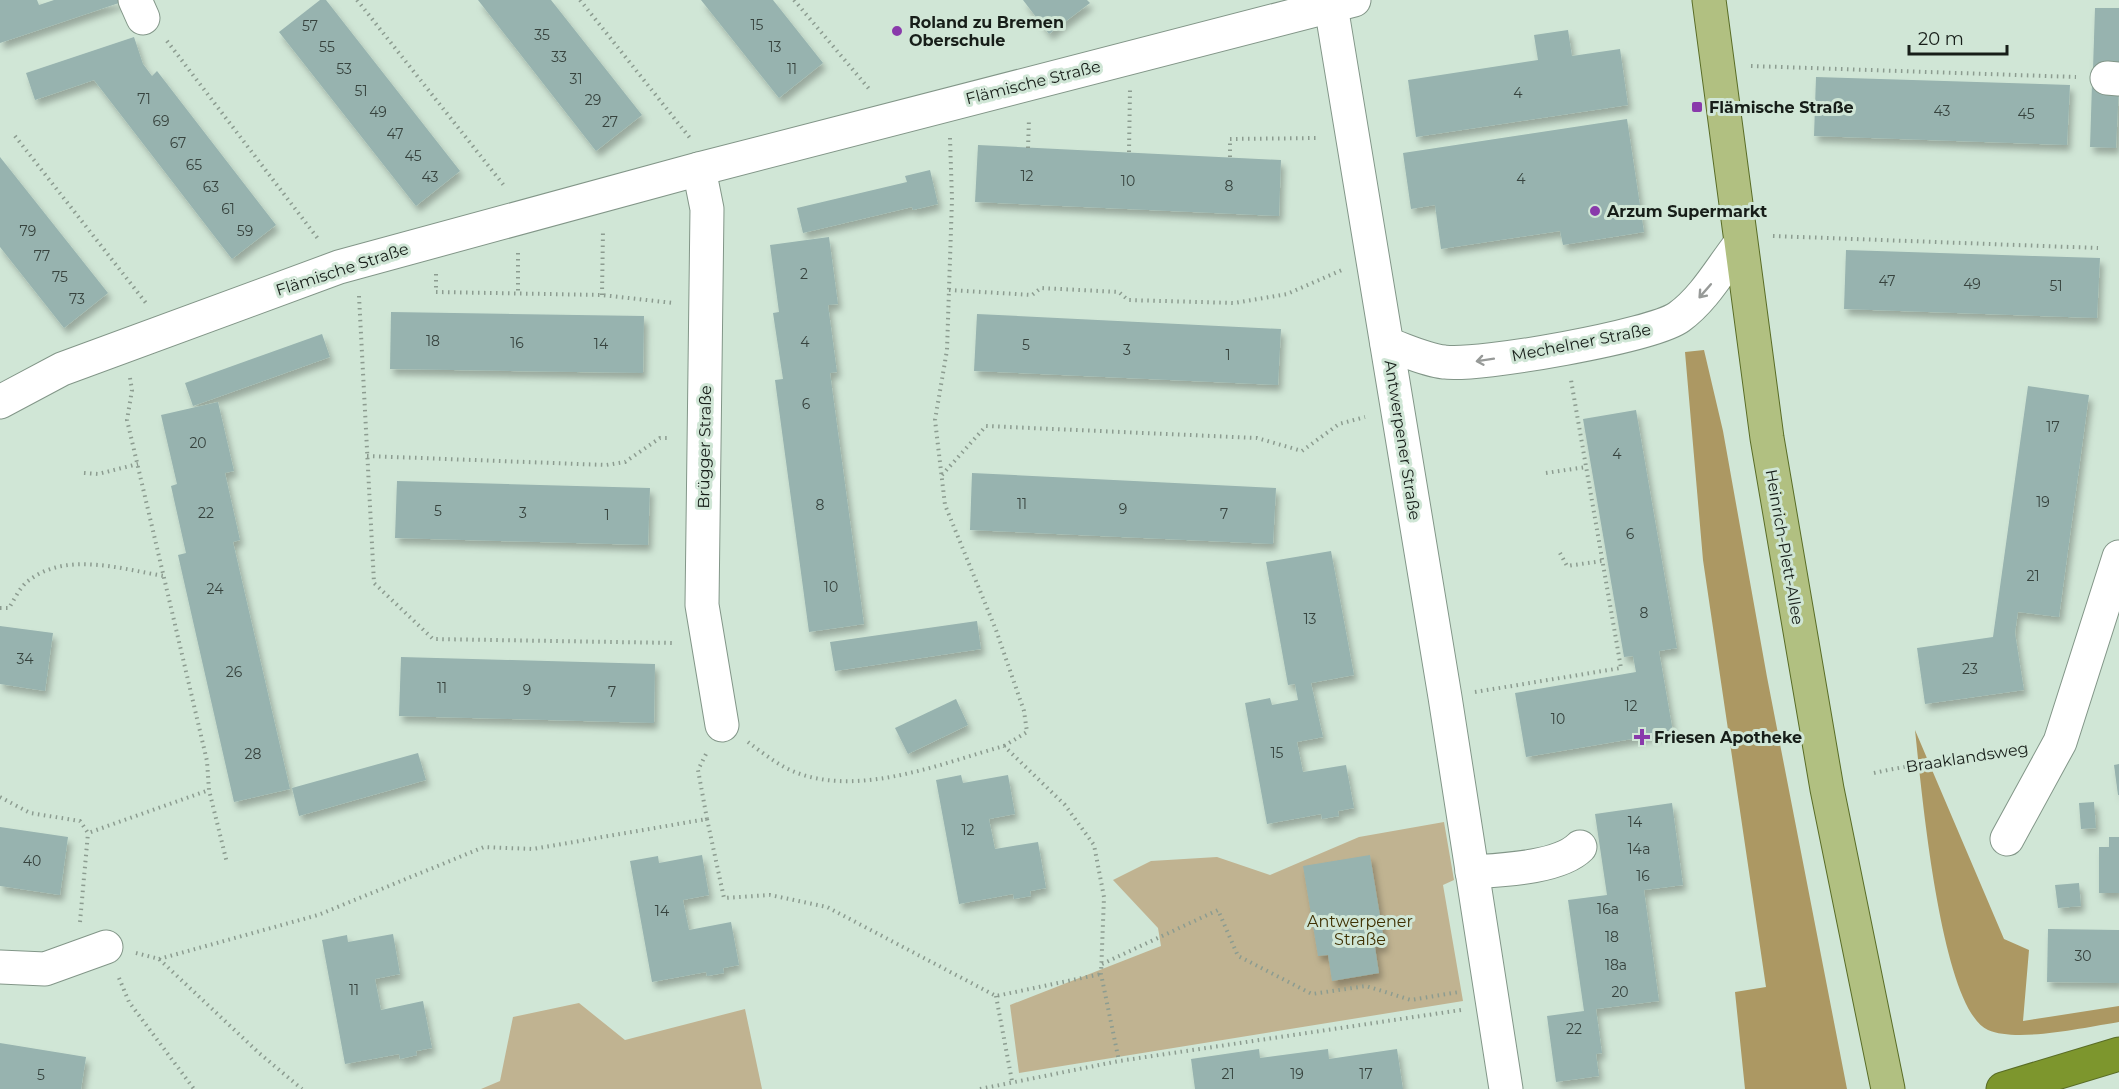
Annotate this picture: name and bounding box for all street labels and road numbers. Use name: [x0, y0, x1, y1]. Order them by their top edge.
street label: Flämische Straße: [964, 57, 1103, 108]
street label: Flämische Straße: [273, 239, 411, 300]
street label: Mechelner Straße: [1510, 320, 1652, 365]
street label: Antwerpener Straße: [1380, 359, 1425, 522]
street label: Brügger Straße: [694, 385, 715, 509]
street label: Heinrich-Plett-Allee: [1761, 468, 1808, 626]
street label: Braaklandsweg: [1904, 738, 2030, 777]

